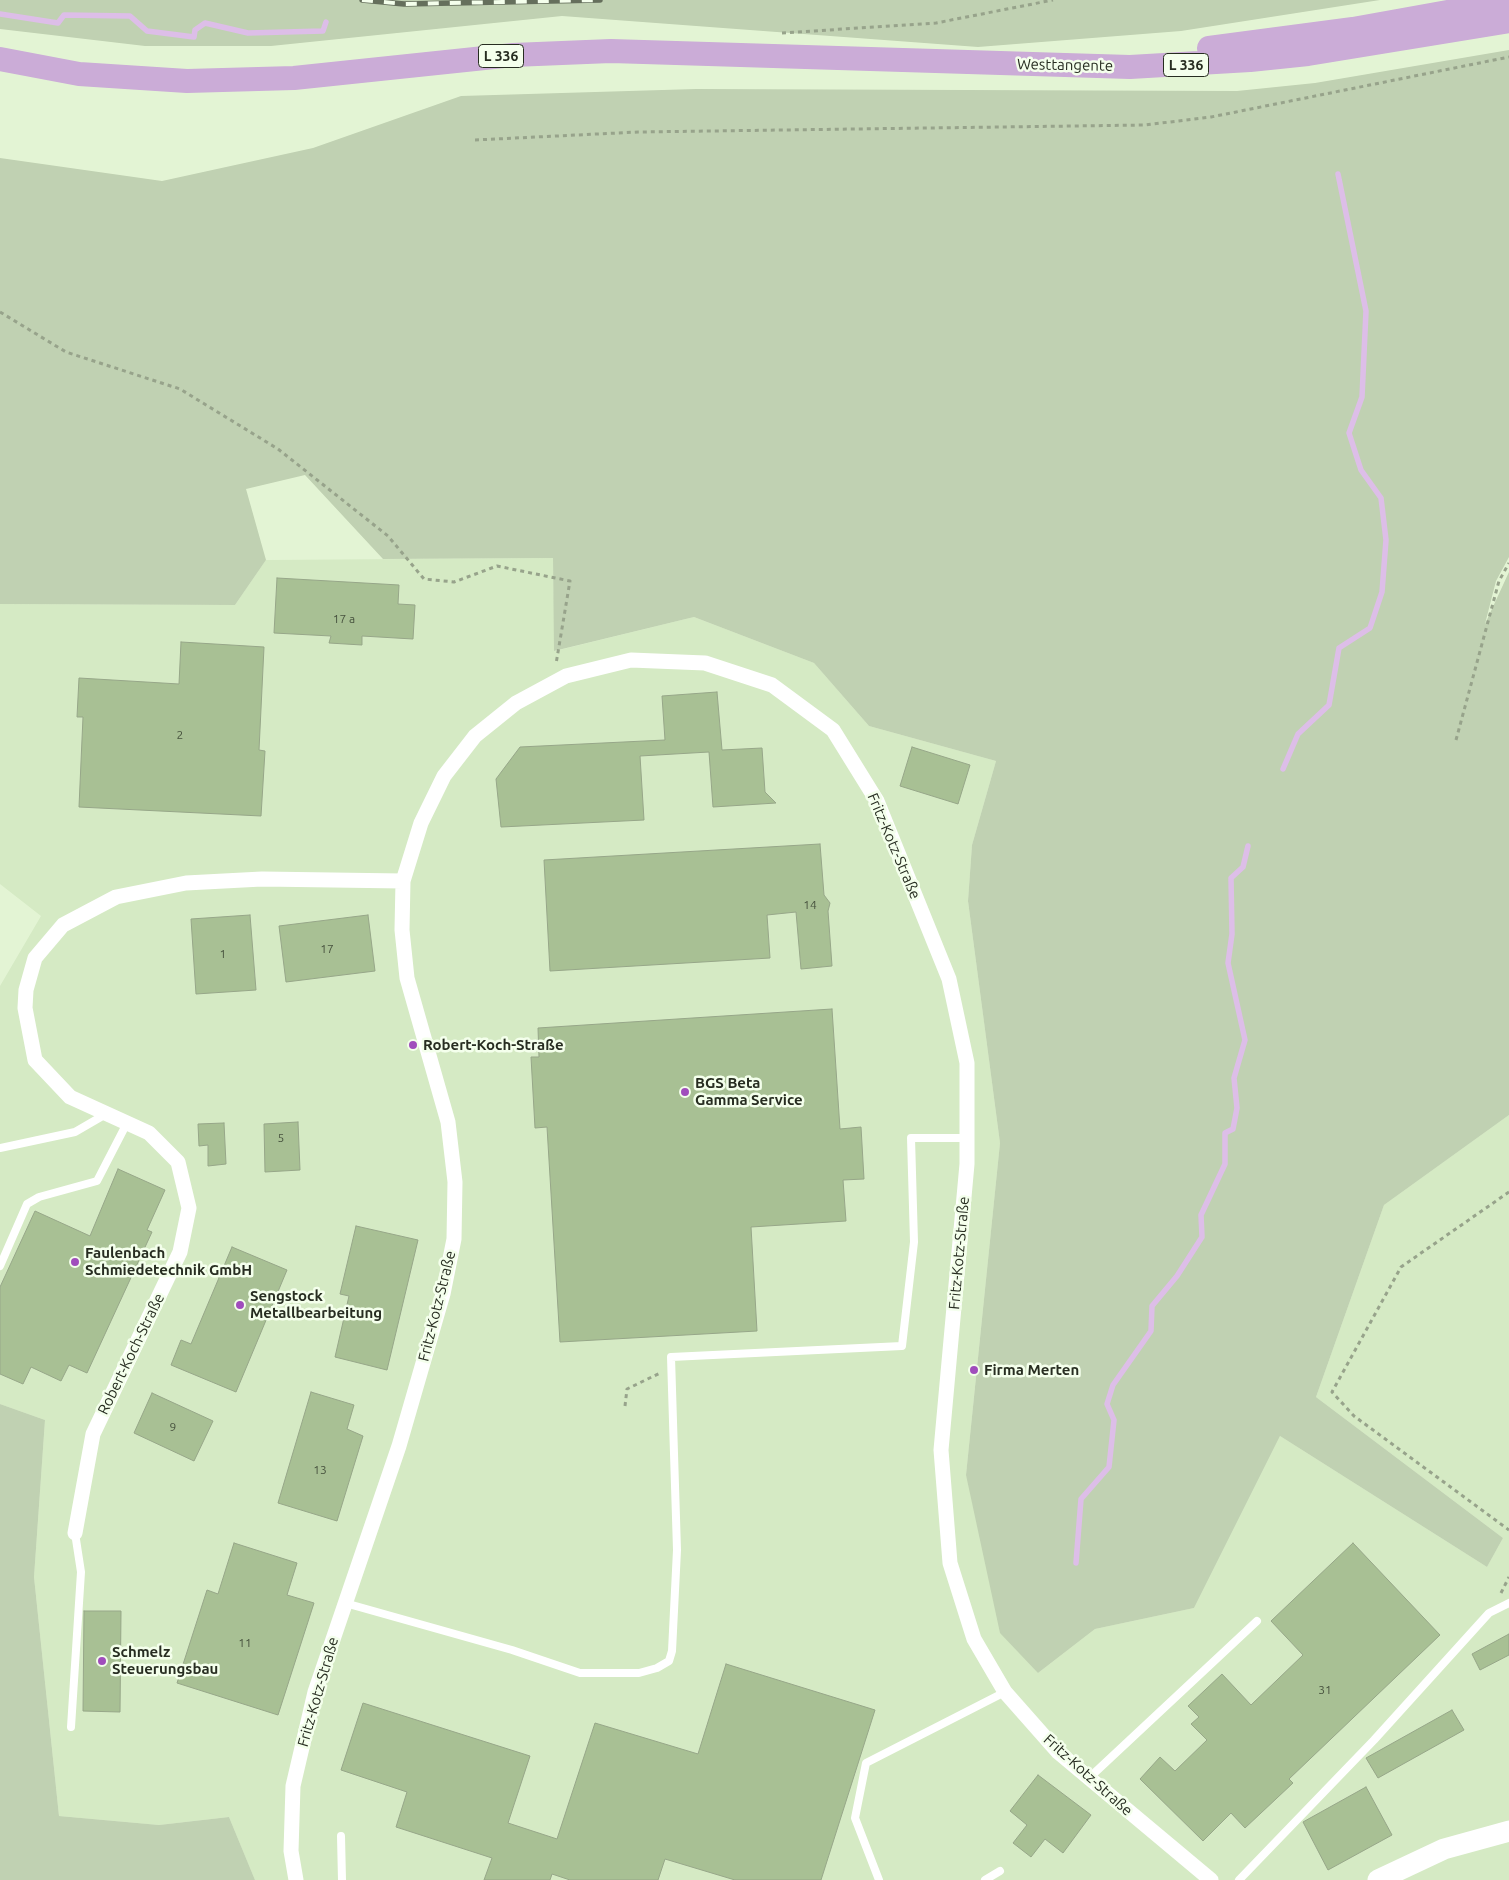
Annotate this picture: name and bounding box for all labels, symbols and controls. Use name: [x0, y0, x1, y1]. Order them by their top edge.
road number: L 336: [478, 44, 524, 68]
road number: L 336: [1164, 54, 1208, 76]
street label: Westtangente: [1017, 55, 1113, 75]
house number: 17 a: [333, 612, 355, 626]
house number: 2: [177, 728, 183, 742]
street label: Fritz-Kotz-Straße: [864, 790, 924, 902]
house number: 14: [803, 898, 817, 912]
house number: 17: [320, 942, 334, 956]
house number: 1: [220, 947, 226, 961]
place label: Robert-Koch-Straße: [423, 1036, 564, 1054]
marker: Robert-Koch-Straße: [407, 1039, 419, 1051]
place label: BGS Beta Gamma Service: [695, 1074, 803, 1109]
marker: BGS Beta Gamma Service: [679, 1086, 691, 1098]
house number: 5: [278, 1131, 284, 1145]
street label: Fritz-Kotz-Straße: [945, 1196, 973, 1310]
place label: Faulenbach Schmiedetechnik GmbH: [85, 1244, 252, 1279]
street label: Fritz-Kotz-Straße: [415, 1249, 459, 1363]
marker: Faulenbach Schmiedetechnik GmbH: [69, 1256, 81, 1268]
place label: Sengstock Metallbearbeitung: [250, 1287, 382, 1322]
street label: Robert-Koch-Straße: [94, 1290, 168, 1418]
marker: Sengstock Metallbearbeitung: [234, 1299, 246, 1311]
place label: Firma Merten: [984, 1361, 1079, 1379]
marker: Firma Merten: [968, 1364, 980, 1376]
house number: 9: [170, 1420, 176, 1434]
house number: 13: [313, 1463, 327, 1477]
street label: Fritz-Kotz-Straße: [294, 1635, 342, 1749]
house number: 11: [238, 1636, 252, 1650]
place label: Schmelz Steuerungsbau: [112, 1643, 218, 1678]
marker: Schmelz Steuerungsbau: [96, 1655, 108, 1667]
house number: 31: [1318, 1683, 1332, 1697]
street label: Fritz-Kotz-Straße: [1040, 1730, 1136, 1820]

